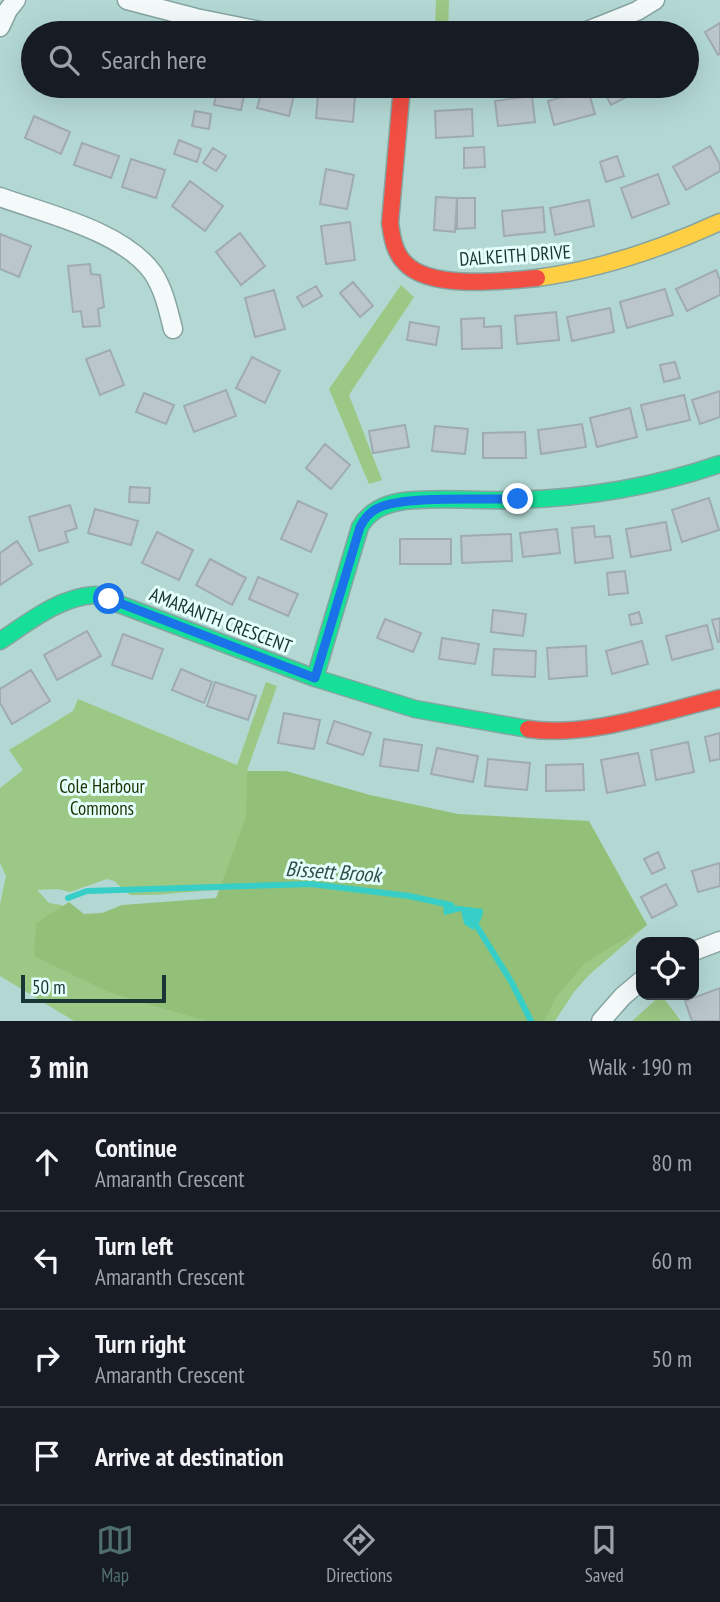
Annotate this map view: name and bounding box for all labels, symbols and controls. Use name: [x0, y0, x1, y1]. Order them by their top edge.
search box: [21, 21, 699, 98]
icon: search: [45, 41, 83, 79]
text: Search here: [101, 43, 207, 76]
street label: DALKEITH DRIVE: [459, 239, 571, 271]
route end: [502, 483, 533, 514]
street label: AMARANTH CRESCENT: [147, 582, 296, 658]
route start: [93, 583, 124, 614]
park label: Cole Harbour Commons: [59, 774, 146, 820]
water label: Bissett Brook: [285, 855, 384, 888]
map controls: [636, 937, 699, 1000]
button: locate: [636, 937, 699, 1000]
scale bar: [21, 972, 166, 1004]
text: 50 m: [32, 975, 66, 999]
text: 3 min: [28, 1047, 89, 1086]
text: Walk · 190 m: [589, 1052, 692, 1081]
text: Continue: [95, 1131, 177, 1164]
icon: ahead: [28, 1143, 66, 1181]
text: 80 m: [651, 1148, 692, 1177]
text: Amaranth Crescent: [95, 1164, 245, 1193]
text: Turn left: [95, 1229, 173, 1262]
icon: left: [28, 1241, 66, 1279]
text: 60 m: [651, 1246, 692, 1275]
text: Amaranth Crescent: [95, 1262, 245, 1291]
text: Turn right: [95, 1327, 186, 1360]
icon: right: [28, 1339, 66, 1377]
text: 50 m: [651, 1344, 692, 1373]
text: Amaranth Crescent: [95, 1360, 245, 1389]
icon: arrive: [28, 1437, 66, 1475]
text: Arrive at destination: [95, 1440, 284, 1473]
tab: Map: [96, 1521, 134, 1587]
tab: Directions: [326, 1521, 392, 1587]
tab: Saved: [585, 1521, 624, 1587]

